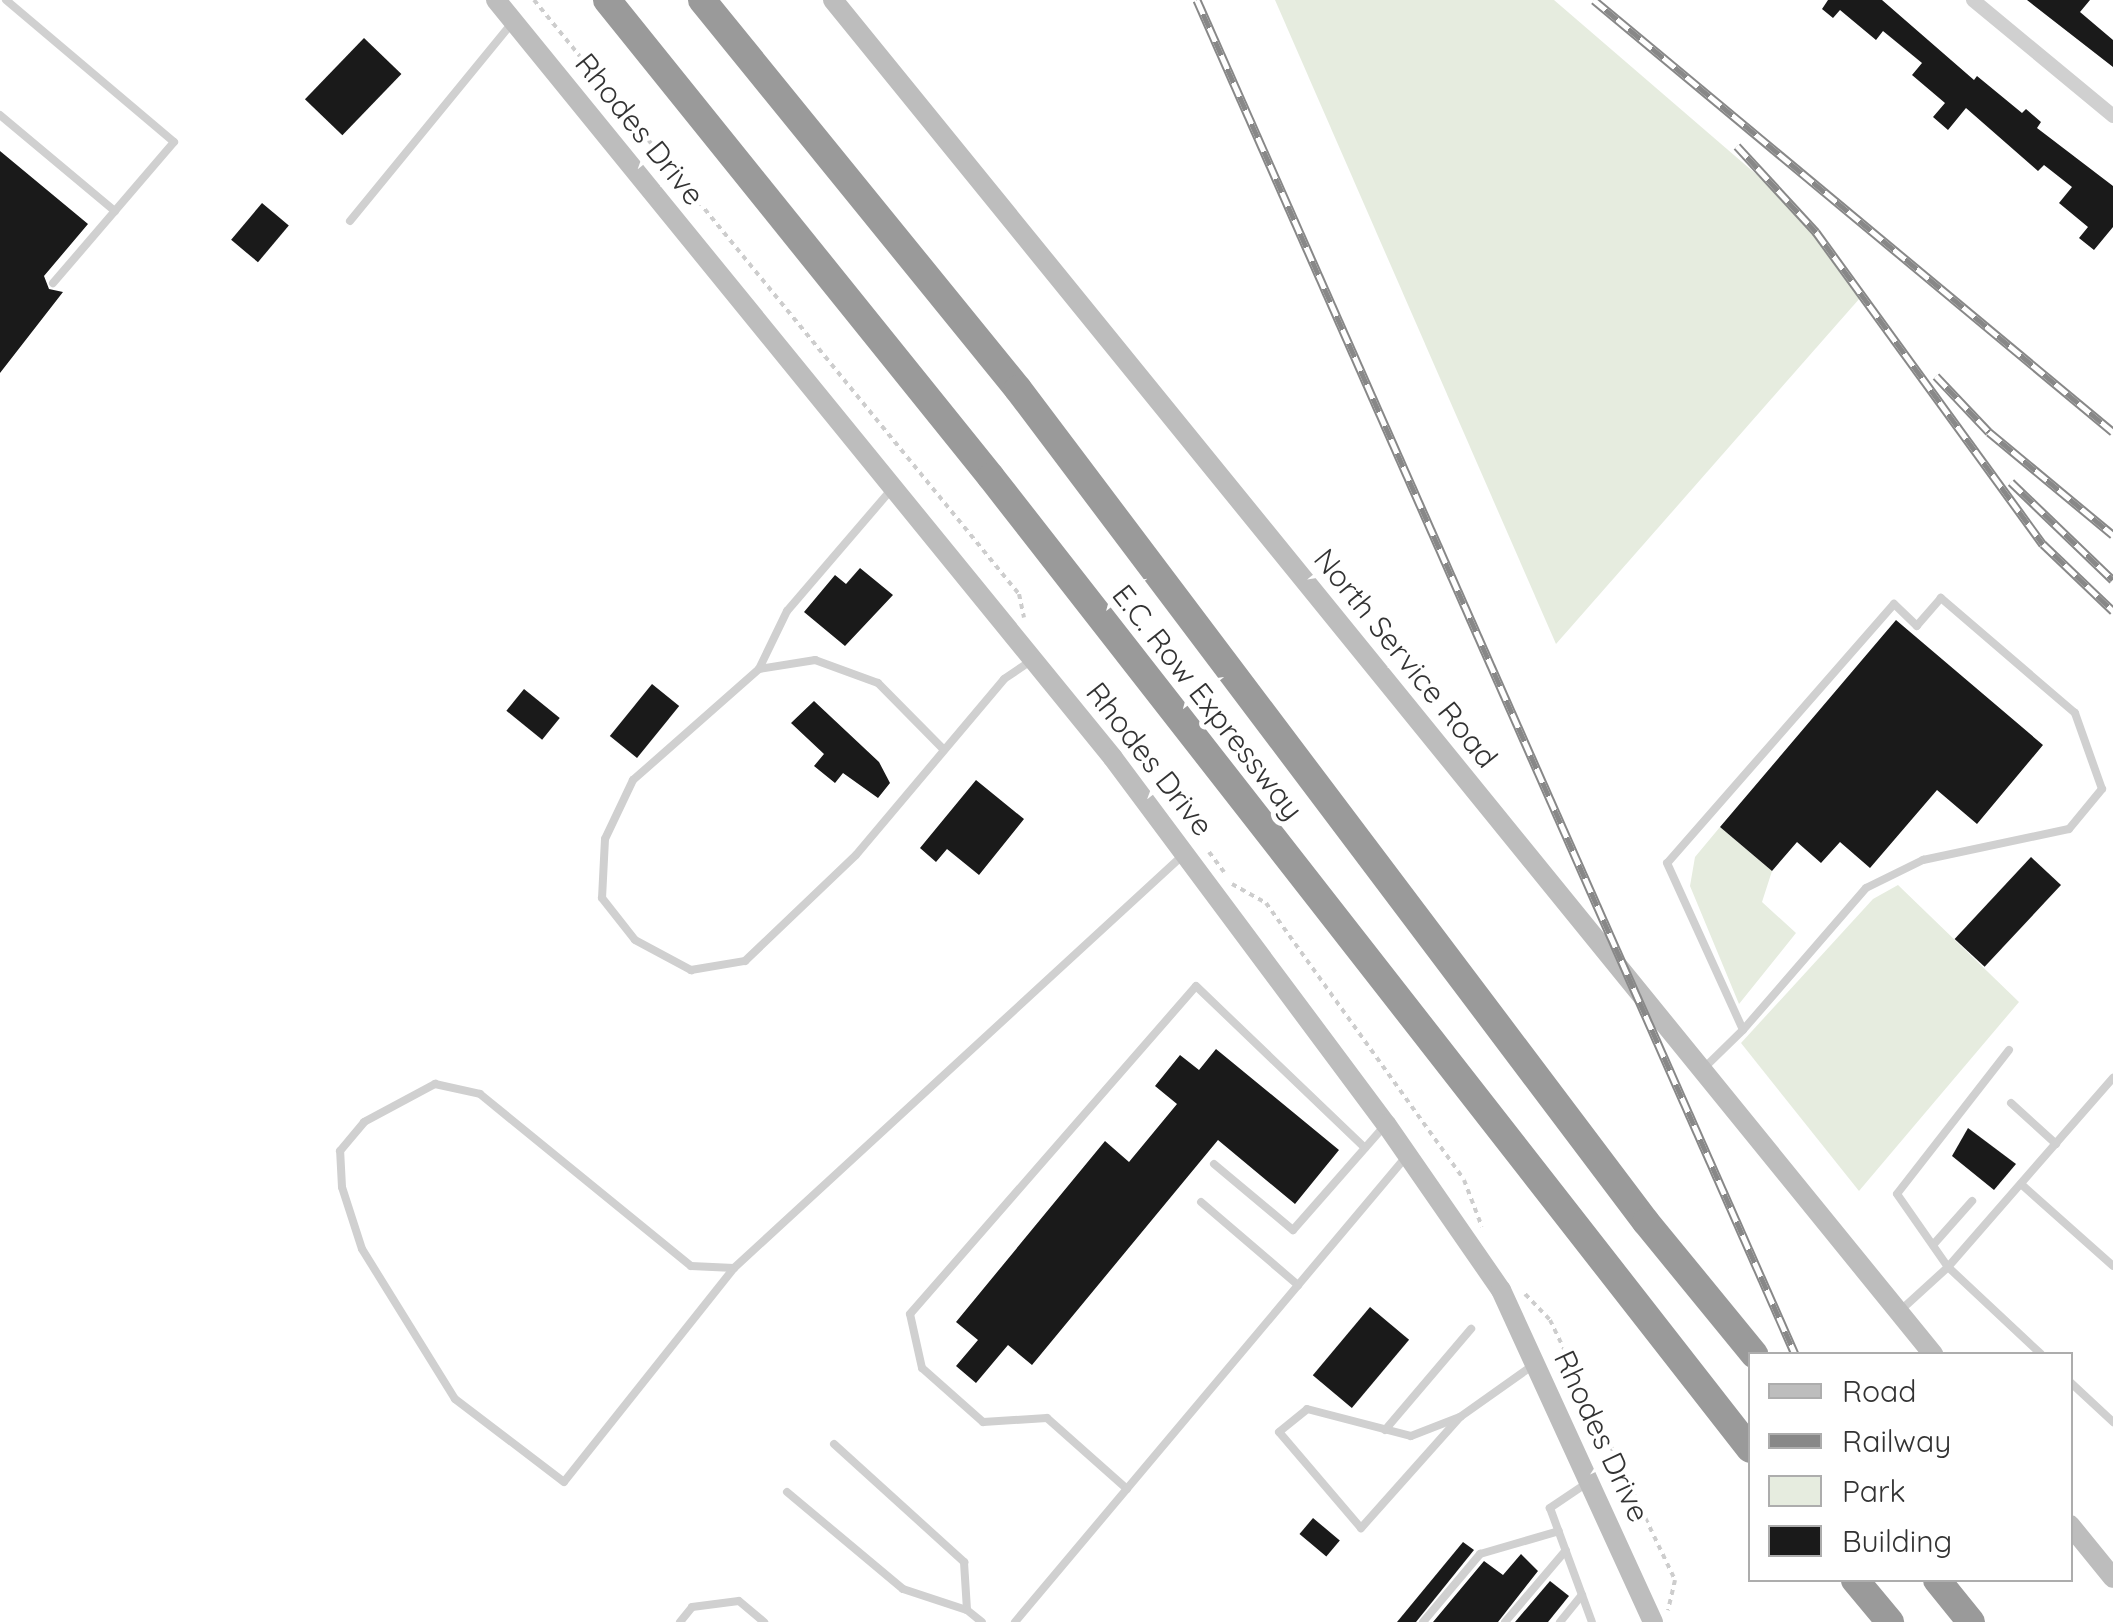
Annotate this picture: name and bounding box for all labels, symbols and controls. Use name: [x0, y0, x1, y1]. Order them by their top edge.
street label: Rhodes Drive: [568, 46, 712, 212]
street label: North Service Road: [1307, 541, 1505, 775]
street label: E.C. Row Expressway: [1105, 577, 1311, 827]
street label: Rhodes Drive: [1079, 675, 1221, 843]
street label: Rhodes Drive: [1547, 1345, 1657, 1527]
legend: [1748, 1352, 2073, 1582]
text: Road: [1842, 1372, 1916, 1410]
text: Railway: [1842, 1422, 1951, 1460]
text: Park: [1842, 1472, 1906, 1510]
text: Building: [1842, 1522, 1952, 1560]

